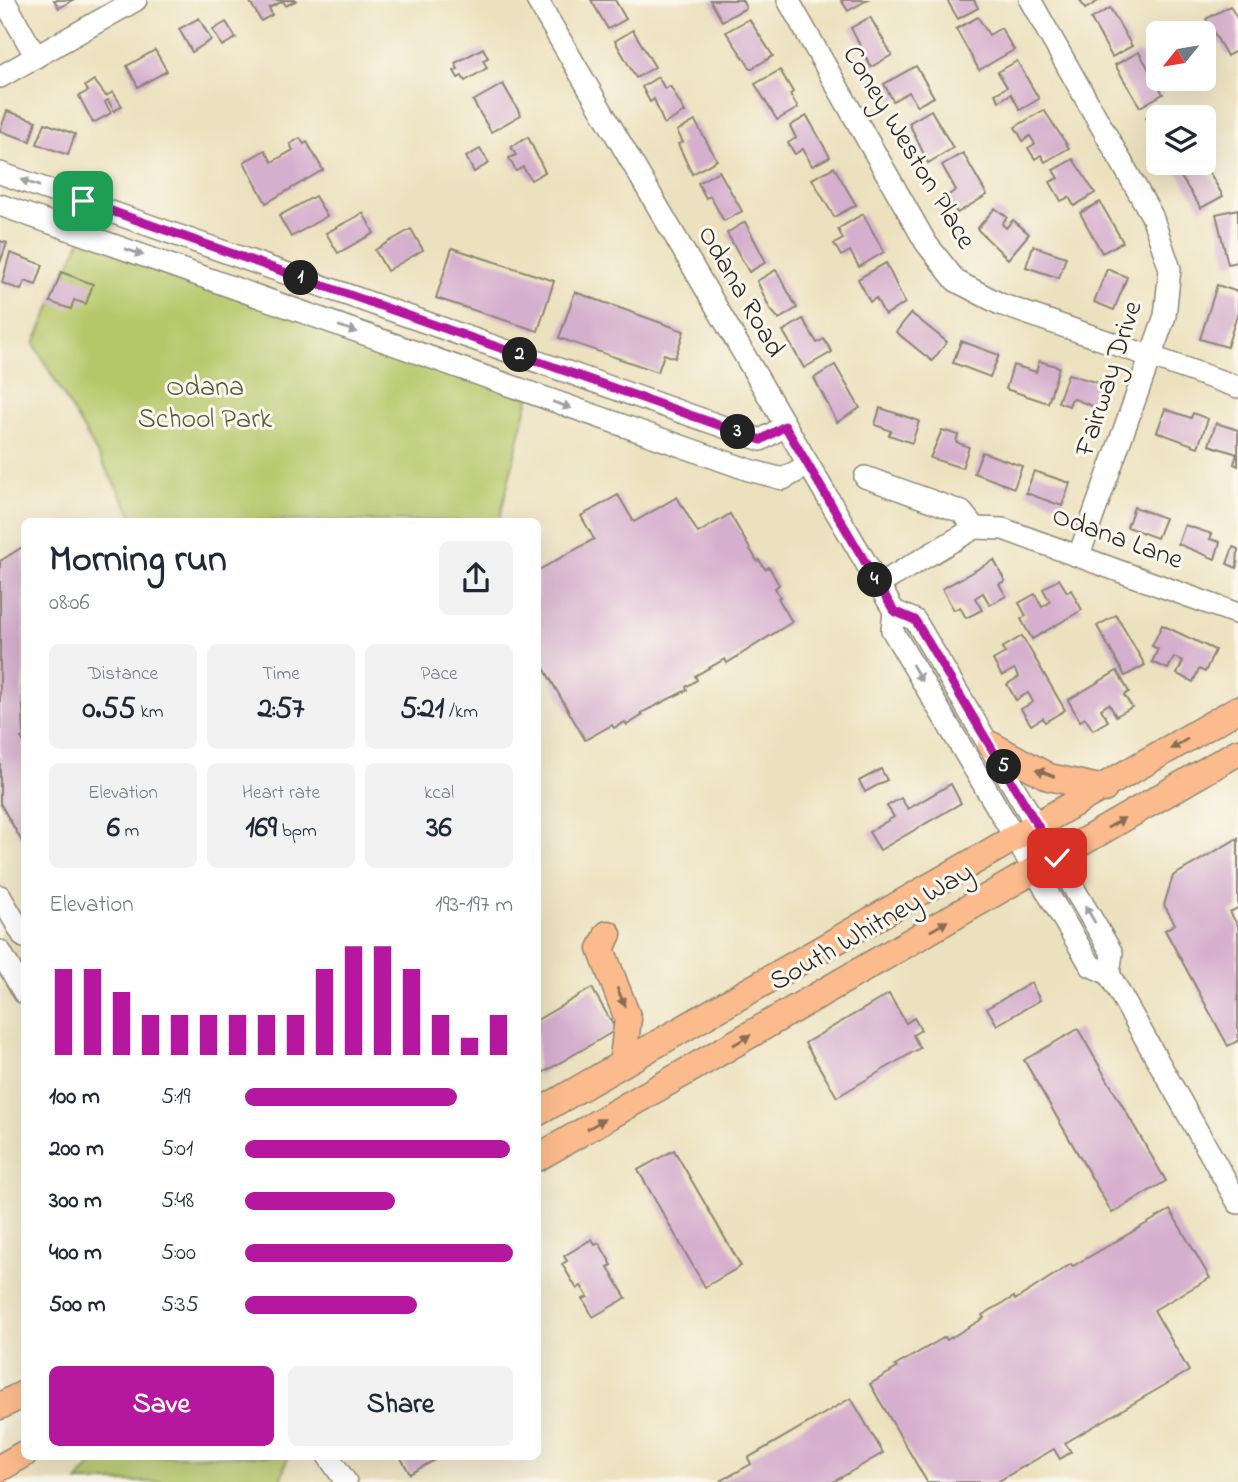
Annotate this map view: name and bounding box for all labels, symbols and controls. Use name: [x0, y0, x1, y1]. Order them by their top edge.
north arrow: [1146, 21, 1216, 91]
map controls: [1146, 21, 1216, 175]
street label: Coney Weston Place: [831, 38, 985, 258]
button: layers: [1146, 105, 1216, 175]
pin: [53, 171, 113, 231]
one-way arrow: [20, 177, 41, 188]
icon: arrive: [64, 182, 102, 220]
street label: Odana Road: [686, 218, 794, 366]
one-way arrow: [123, 247, 144, 258]
pin: 1: [284, 260, 318, 296]
text: 1: [297, 264, 304, 291]
street label: Fairway Drive: [1065, 295, 1155, 463]
one-way arrow: [338, 324, 359, 335]
pin: 2: [503, 338, 538, 372]
text: 2: [515, 341, 524, 368]
park label: Odana School Park: [138, 368, 273, 441]
one-way arrow: [552, 400, 573, 411]
pin: 3: [720, 414, 756, 450]
text: 3: [734, 418, 741, 445]
street label: Odana Lane: [1046, 496, 1189, 582]
text: Morning run: [49, 533, 227, 589]
button: share: [439, 541, 513, 615]
pin: 4: [858, 562, 892, 598]
text: 4: [871, 566, 878, 593]
text: 08:06: [49, 587, 90, 620]
text: Distance: [88, 661, 158, 688]
text: Time: [262, 661, 300, 688]
text: Pace: [420, 661, 458, 688]
one-way arrow: [911, 663, 923, 683]
text: 0.55: [82, 688, 136, 732]
text: 2:57: [258, 688, 304, 732]
text: 5:21: [400, 688, 444, 732]
text: km: [136, 699, 164, 726]
text: /km: [444, 699, 478, 726]
one-way arrow: [1170, 737, 1189, 750]
pin: 5: [986, 750, 1021, 784]
text: 5: [998, 753, 1009, 780]
one-way arrow: [1034, 768, 1055, 779]
text: Elevation: [88, 780, 158, 807]
text: Heart rate: [242, 780, 320, 807]
text: kcal: [424, 780, 454, 807]
text: 6: [107, 807, 120, 851]
text: 169: [245, 807, 277, 851]
text: 36: [426, 807, 452, 851]
one-way arrow: [1107, 817, 1126, 829]
text: m: [120, 818, 139, 845]
text: bpm: [277, 818, 317, 845]
pin: [1027, 828, 1087, 888]
icon: check: [1038, 839, 1076, 877]
street label: South Whitney Way: [763, 853, 981, 1003]
text: Elevation: [49, 889, 134, 922]
text: 193–197 m: [435, 889, 513, 922]
one-way arrow: [1084, 905, 1096, 924]
one-way arrow: [929, 920, 948, 932]
one-way arrow: [615, 987, 627, 1007]
one-way arrow: [732, 1034, 752, 1046]
text: 100 m: [49, 1081, 100, 1114]
text: 5:19: [161, 1081, 190, 1114]
one-way arrow: [587, 1118, 606, 1130]
text: 200 m: [49, 1133, 104, 1166]
text: 5:01: [161, 1133, 193, 1166]
text: 300 m: [49, 1185, 102, 1218]
text: 5:48: [161, 1185, 194, 1218]
text: 400 m: [49, 1237, 102, 1270]
text: 5:00: [161, 1237, 196, 1270]
text: 500 m: [49, 1289, 106, 1322]
text: 5:35: [161, 1289, 199, 1322]
button: Save: [49, 1366, 274, 1446]
button: Share: [288, 1366, 513, 1446]

